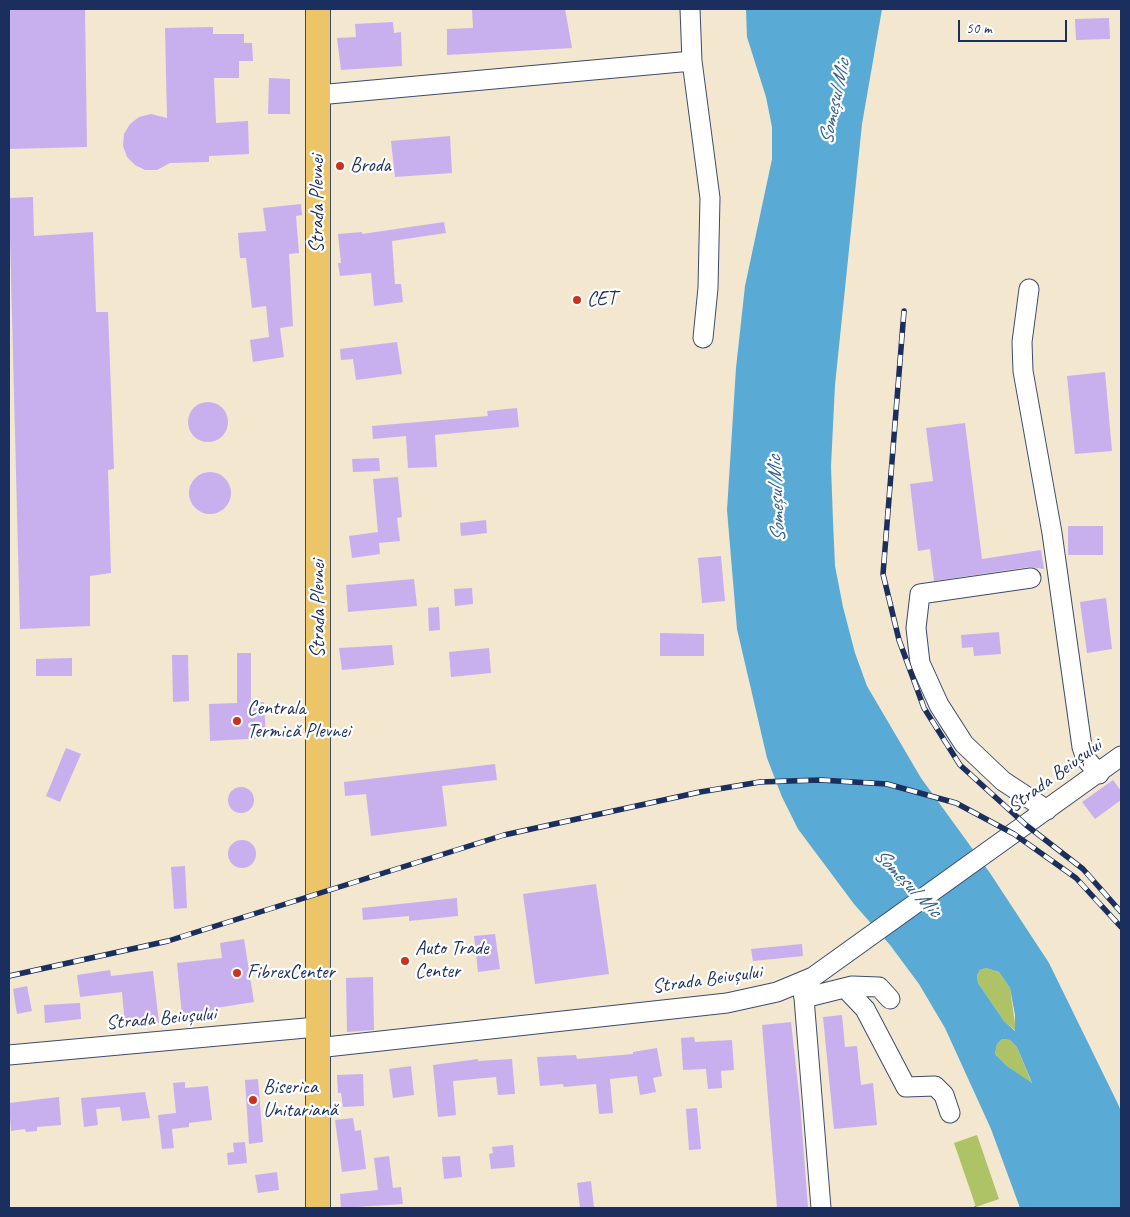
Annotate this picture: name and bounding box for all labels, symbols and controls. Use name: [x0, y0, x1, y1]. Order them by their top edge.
scale bar: [960, 10, 1069, 42]
text: 50 m: [966, 19, 992, 38]
water label: Someșul Mic: [814, 57, 856, 147]
place label: Broda: [350, 154, 391, 178]
street label: Strada Plevnei: [306, 155, 330, 253]
marker: Broda: [334, 160, 346, 172]
place label: CET: [587, 288, 616, 312]
marker: CET: [571, 294, 583, 306]
water label: Someșul Mic: [762, 455, 792, 543]
street label: Strada Plevnei: [307, 560, 331, 658]
place label: Centrala Termică Plevnei: [247, 697, 350, 744]
marker: Centrala Termică Plevnei: [231, 715, 243, 727]
street label: Strada Beiușului: [1003, 734, 1107, 818]
water label: Someșul Mic: [868, 843, 946, 923]
place label: Auto Trade Center: [415, 937, 489, 984]
marker: Auto Trade Center: [399, 955, 411, 967]
street label: Strada Beiușului: [651, 960, 763, 1000]
place label: FibrexCenter: [247, 961, 335, 985]
marker: FibrexCenter: [231, 967, 243, 979]
street label: Strada Beiușului: [105, 1002, 217, 1036]
place label: Biserica Unitariană: [263, 1076, 337, 1123]
marker: Biserica Unitariană: [247, 1094, 259, 1106]

